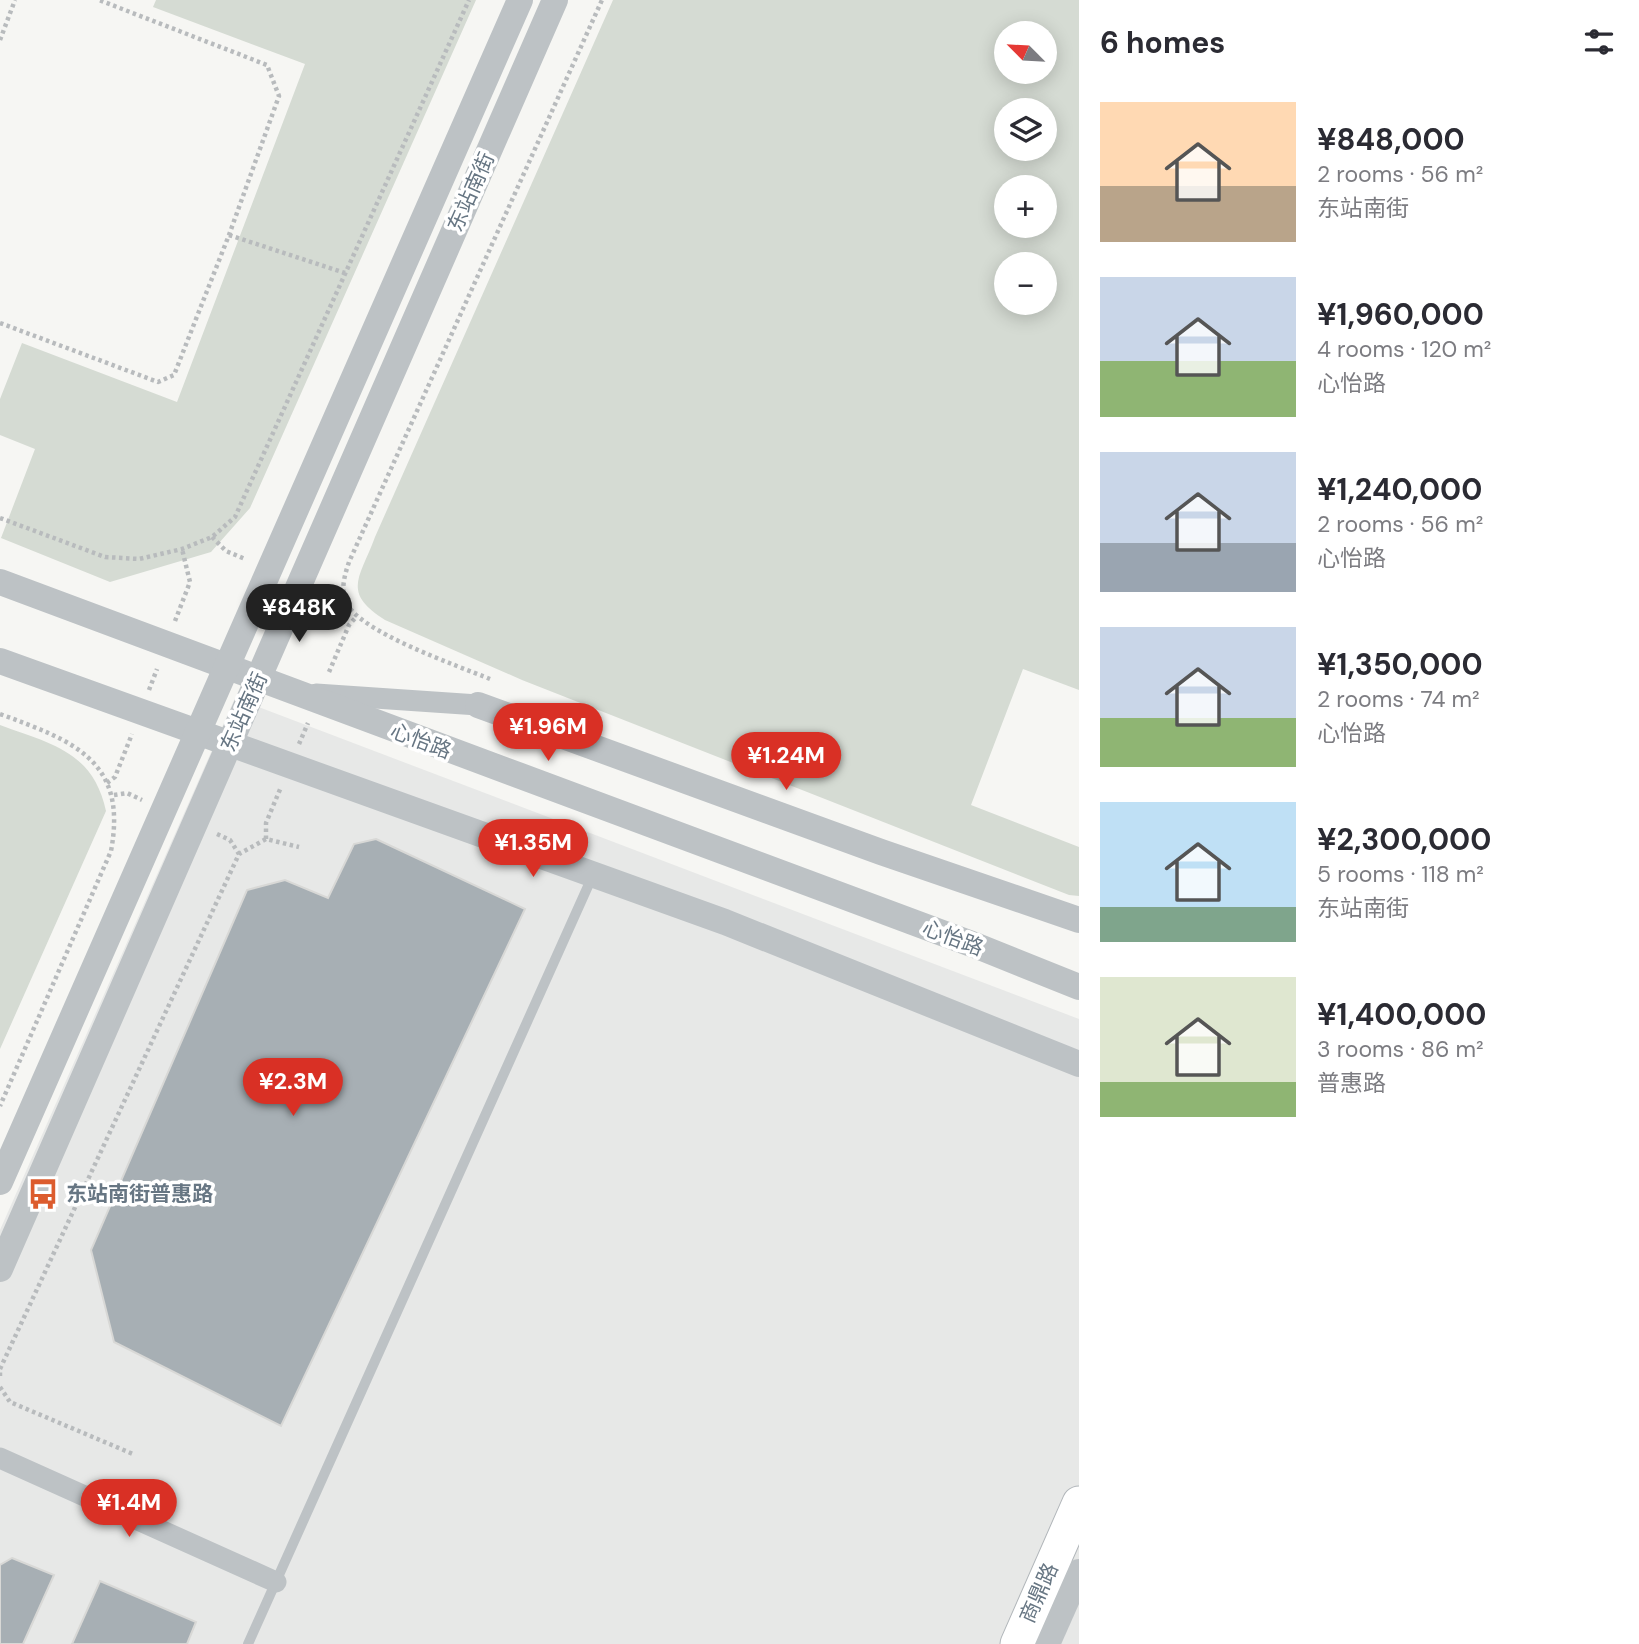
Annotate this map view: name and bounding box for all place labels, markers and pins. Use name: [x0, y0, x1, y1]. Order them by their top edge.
pin: ¥848K: [250, 584, 348, 644]
pin: ¥1.96M: [491, 704, 605, 763]
pin: ¥1.24M: [729, 732, 843, 792]
pin: ¥1.35M: [476, 820, 590, 879]
pin: ¥2.3M: [244, 1058, 342, 1118]
bus stop icon: 东站南街普惠路: [26, 1177, 60, 1211]
place label: 东站南街普惠路: [66, 1180, 213, 1208]
pin: ¥1.4M: [80, 1480, 178, 1539]

